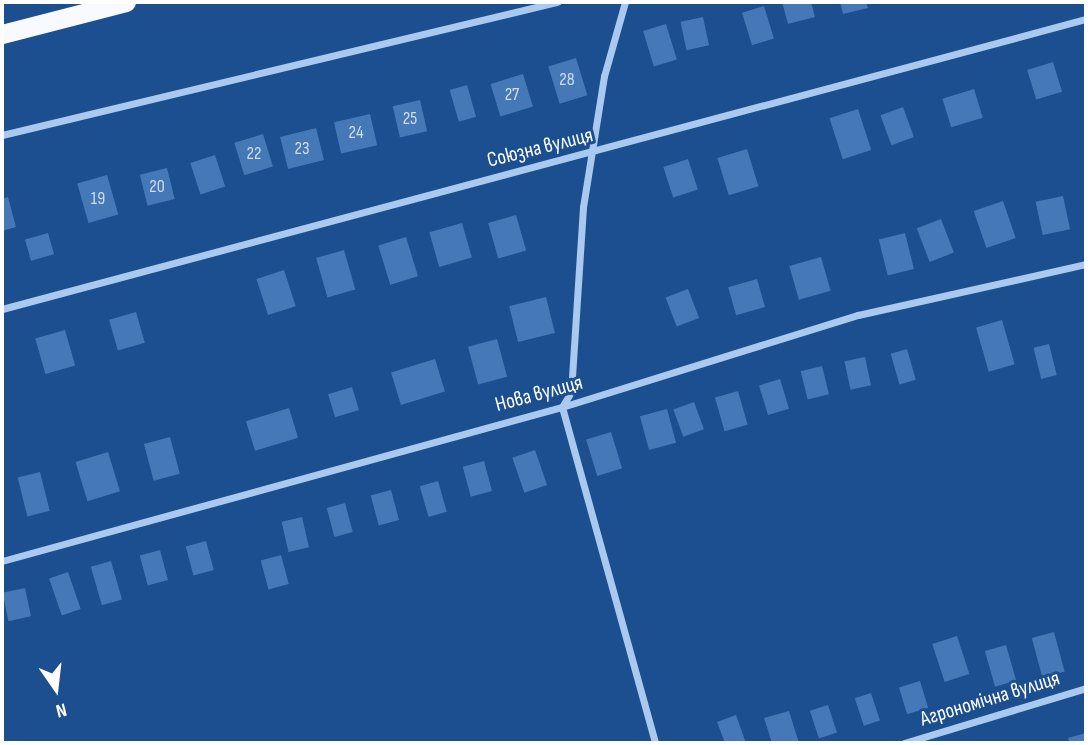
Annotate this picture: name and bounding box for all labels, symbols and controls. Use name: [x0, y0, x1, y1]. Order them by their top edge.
house number: 28: [559, 69, 575, 91]
house number: 27: [505, 84, 519, 106]
house number: 25: [403, 108, 417, 130]
house number: 24: [349, 122, 363, 144]
street label: Союзна вулиця: [484, 123, 596, 173]
house number: 23: [295, 138, 309, 160]
house number: 22: [247, 143, 261, 165]
house number: 20: [149, 176, 165, 198]
house number: 19: [91, 188, 105, 210]
street label: Нова вулиця: [493, 370, 585, 418]
north arrow: [21, 654, 91, 724]
street label: Агрономічна вулиця: [917, 666, 1063, 732]
text: N: [53, 697, 69, 722]

